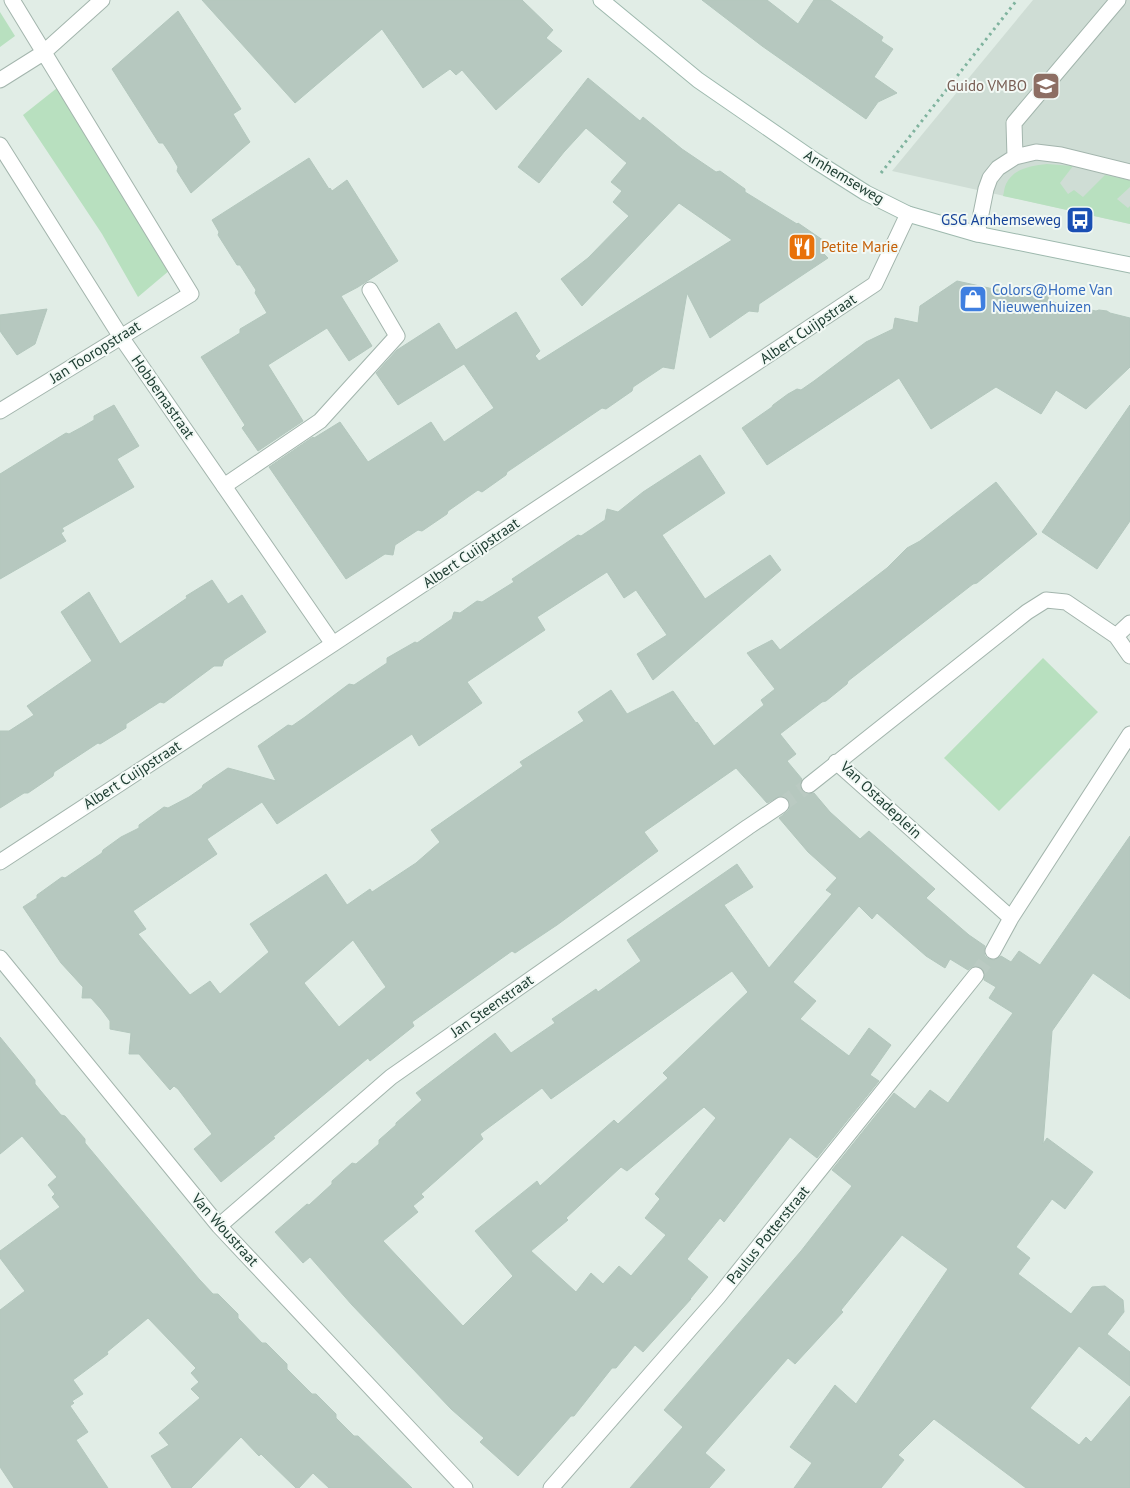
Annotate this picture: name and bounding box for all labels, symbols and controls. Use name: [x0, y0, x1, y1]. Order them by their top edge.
school or university icon: Guido VMBO: [1031, 71, 1061, 101]
place label: Guido VMBO: [947, 76, 1027, 95]
street label: Arnhemseweg: [801, 145, 888, 208]
bus stop icon: GSG Arnhemseweg: [1065, 205, 1095, 235]
place label: GSG Arnhemseweg: [941, 210, 1061, 229]
restaurant icon: Petite Marie: [787, 232, 817, 262]
place label: Petite Marie: [821, 237, 898, 256]
place label: Colors@Home Van Nieuwenhuizen: [992, 280, 1113, 316]
shop icon: Colors@Home Van Nieuwenhuizen: [958, 284, 988, 314]
street label: Albert Cuijpstraat: [756, 289, 860, 368]
street label: Jan Tooropstraat: [45, 316, 144, 388]
street label: Hobbemastraat: [128, 351, 199, 442]
street label: Albert Cuijpstraat: [419, 513, 523, 592]
street label: Albert Cuijpstraat: [79, 736, 184, 813]
street label: Van Ostadeplein: [836, 756, 926, 842]
street label: Jan Steenstraat: [446, 970, 537, 1042]
street label: Paulus Potterstraat: [722, 1182, 813, 1288]
street label: Van Woustraat: [187, 1189, 263, 1270]

